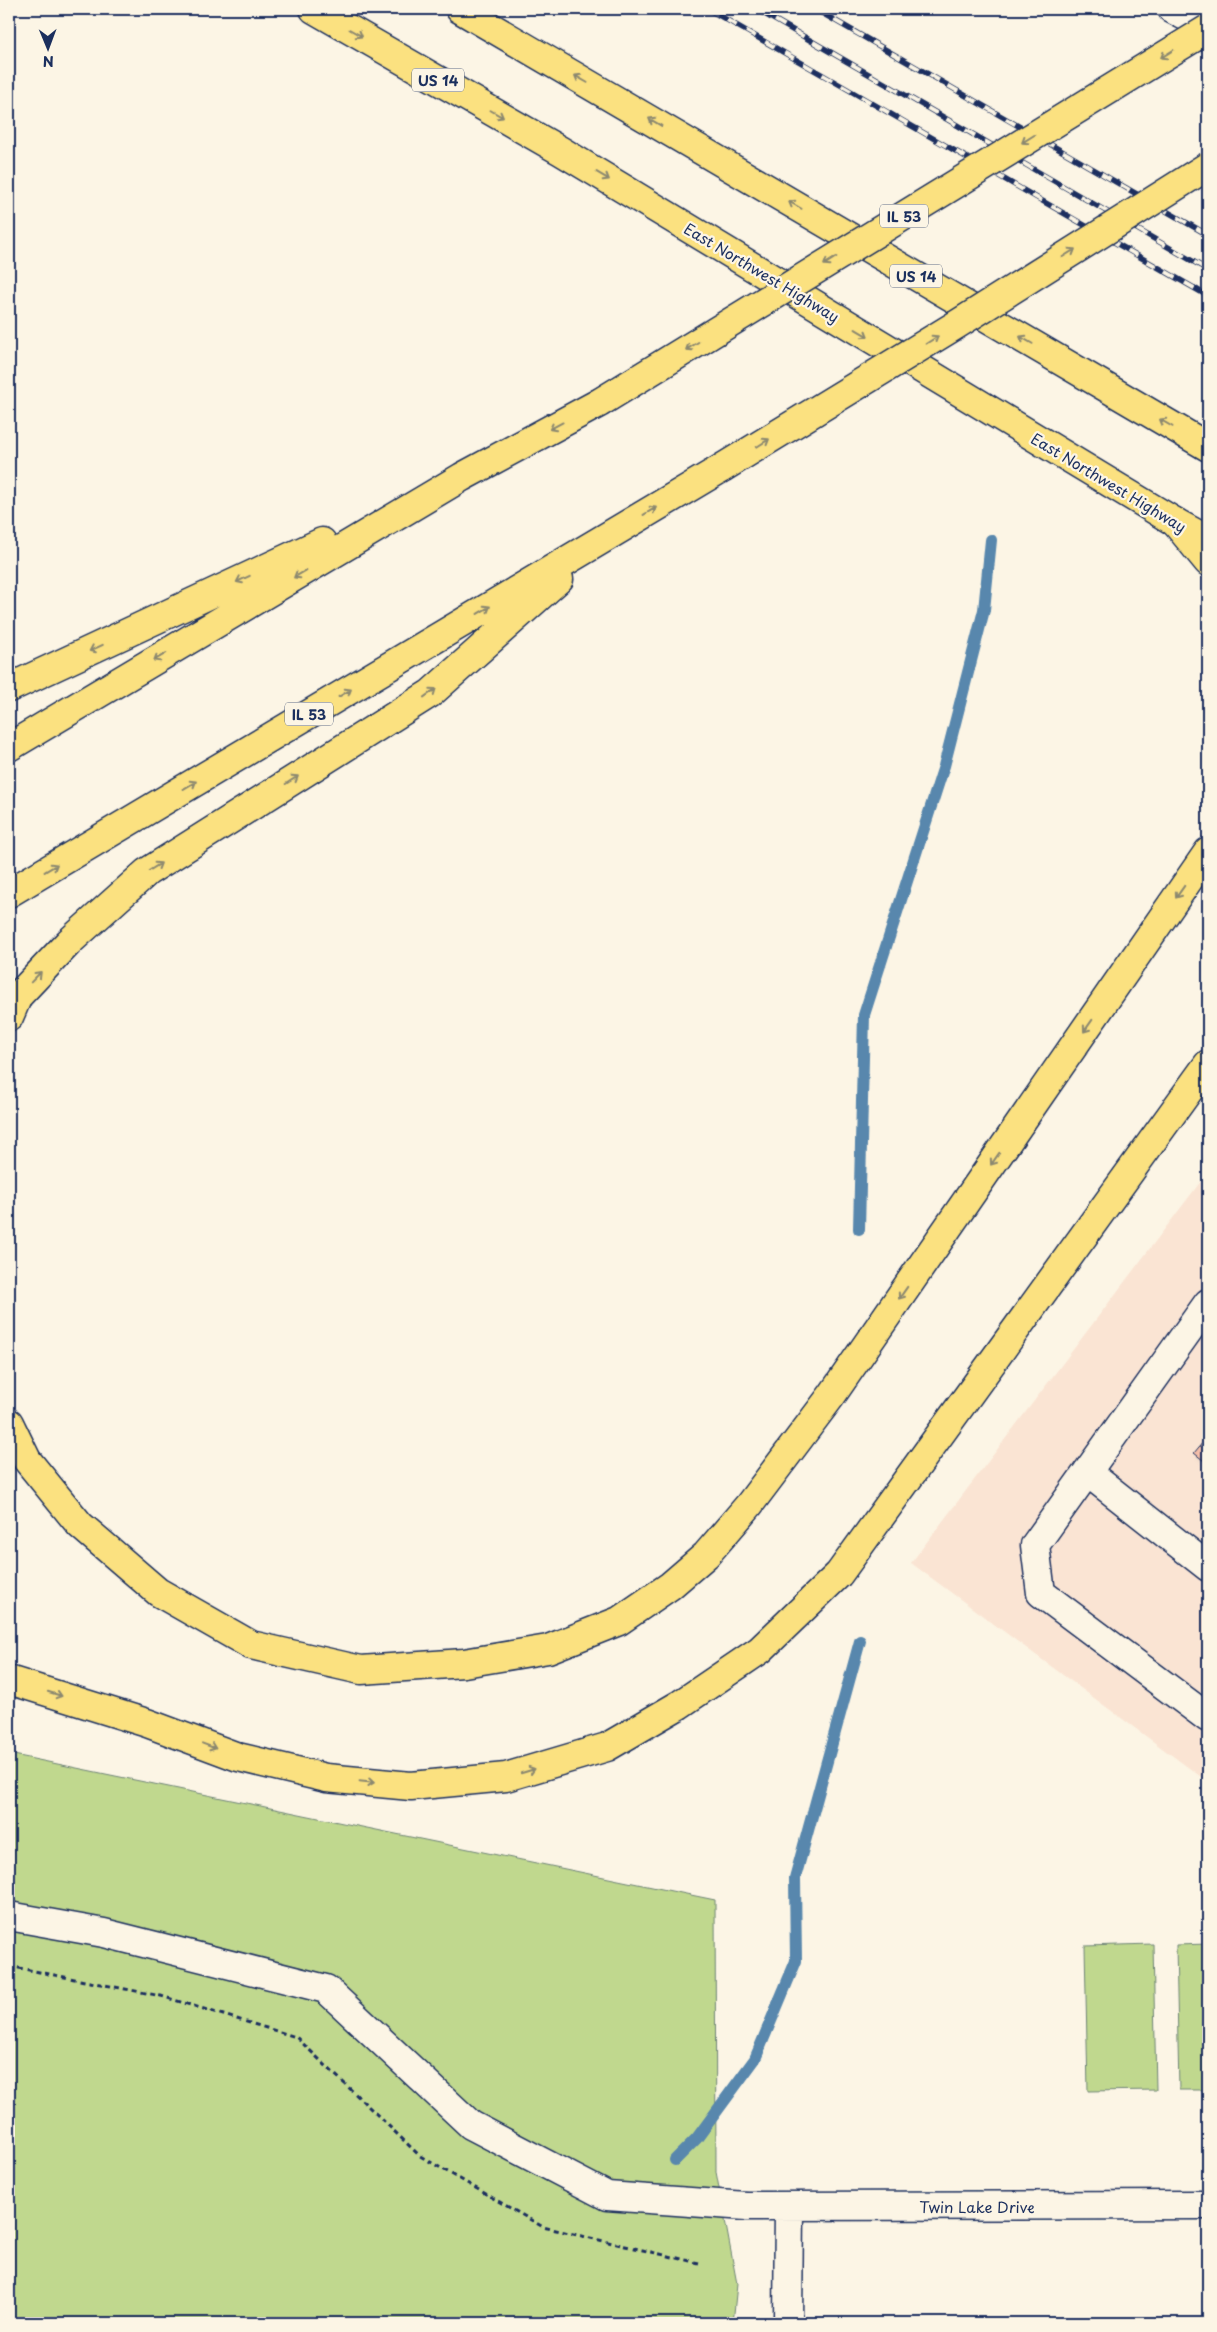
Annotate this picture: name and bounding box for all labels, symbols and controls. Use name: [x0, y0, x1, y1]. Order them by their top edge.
north arrow: [22, 22, 72, 72]
one-way arrow: [349, 28, 364, 38]
one-way arrow: [1160, 50, 1174, 60]
text: N: [43, 51, 54, 72]
road number: US 14: [412, 68, 464, 92]
one-way arrow: [574, 74, 589, 84]
one-way arrow: [490, 109, 504, 119]
one-way arrow: [649, 117, 663, 127]
one-way arrow: [1022, 135, 1036, 145]
one-way arrow: [596, 171, 610, 181]
one-way arrow: [789, 199, 803, 209]
road number: IL 53: [880, 205, 928, 228]
street label: East Northwest Highway: [680, 216, 844, 328]
one-way arrow: [1062, 248, 1076, 258]
one-way arrow: [824, 256, 838, 266]
road number: US 14: [890, 264, 942, 288]
one-way arrow: [854, 328, 868, 338]
one-way arrow: [924, 334, 938, 344]
one-way arrow: [1020, 335, 1034, 345]
one-way arrow: [685, 341, 699, 351]
one-way arrow: [1160, 417, 1174, 427]
one-way arrow: [549, 421, 564, 431]
street label: East Northwest Highway: [1027, 426, 1191, 538]
one-way arrow: [756, 438, 770, 448]
one-way arrow: [643, 505, 657, 515]
one-way arrow: [293, 569, 307, 579]
one-way arrow: [236, 575, 251, 584]
one-way arrow: [477, 604, 491, 614]
one-way arrow: [89, 643, 104, 653]
one-way arrow: [154, 652, 168, 662]
one-way arrow: [337, 687, 351, 697]
one-way arrow: [423, 688, 437, 698]
road number: IL 53: [285, 702, 333, 726]
one-way arrow: [285, 775, 299, 785]
one-way arrow: [183, 780, 197, 790]
one-way arrow: [148, 861, 162, 872]
one-way arrow: [43, 863, 57, 873]
one-way arrow: [1175, 885, 1185, 899]
one-way arrow: [30, 971, 42, 983]
one-way arrow: [1083, 1019, 1093, 1033]
one-way arrow: [990, 1152, 1000, 1166]
one-way arrow: [898, 1286, 908, 1300]
one-way arrow: [47, 1690, 63, 1700]
one-way arrow: [201, 1742, 216, 1751]
one-way arrow: [520, 1765, 536, 1775]
one-way arrow: [359, 1777, 375, 1787]
street label: Twin Lake Drive: [919, 2195, 1035, 2218]

